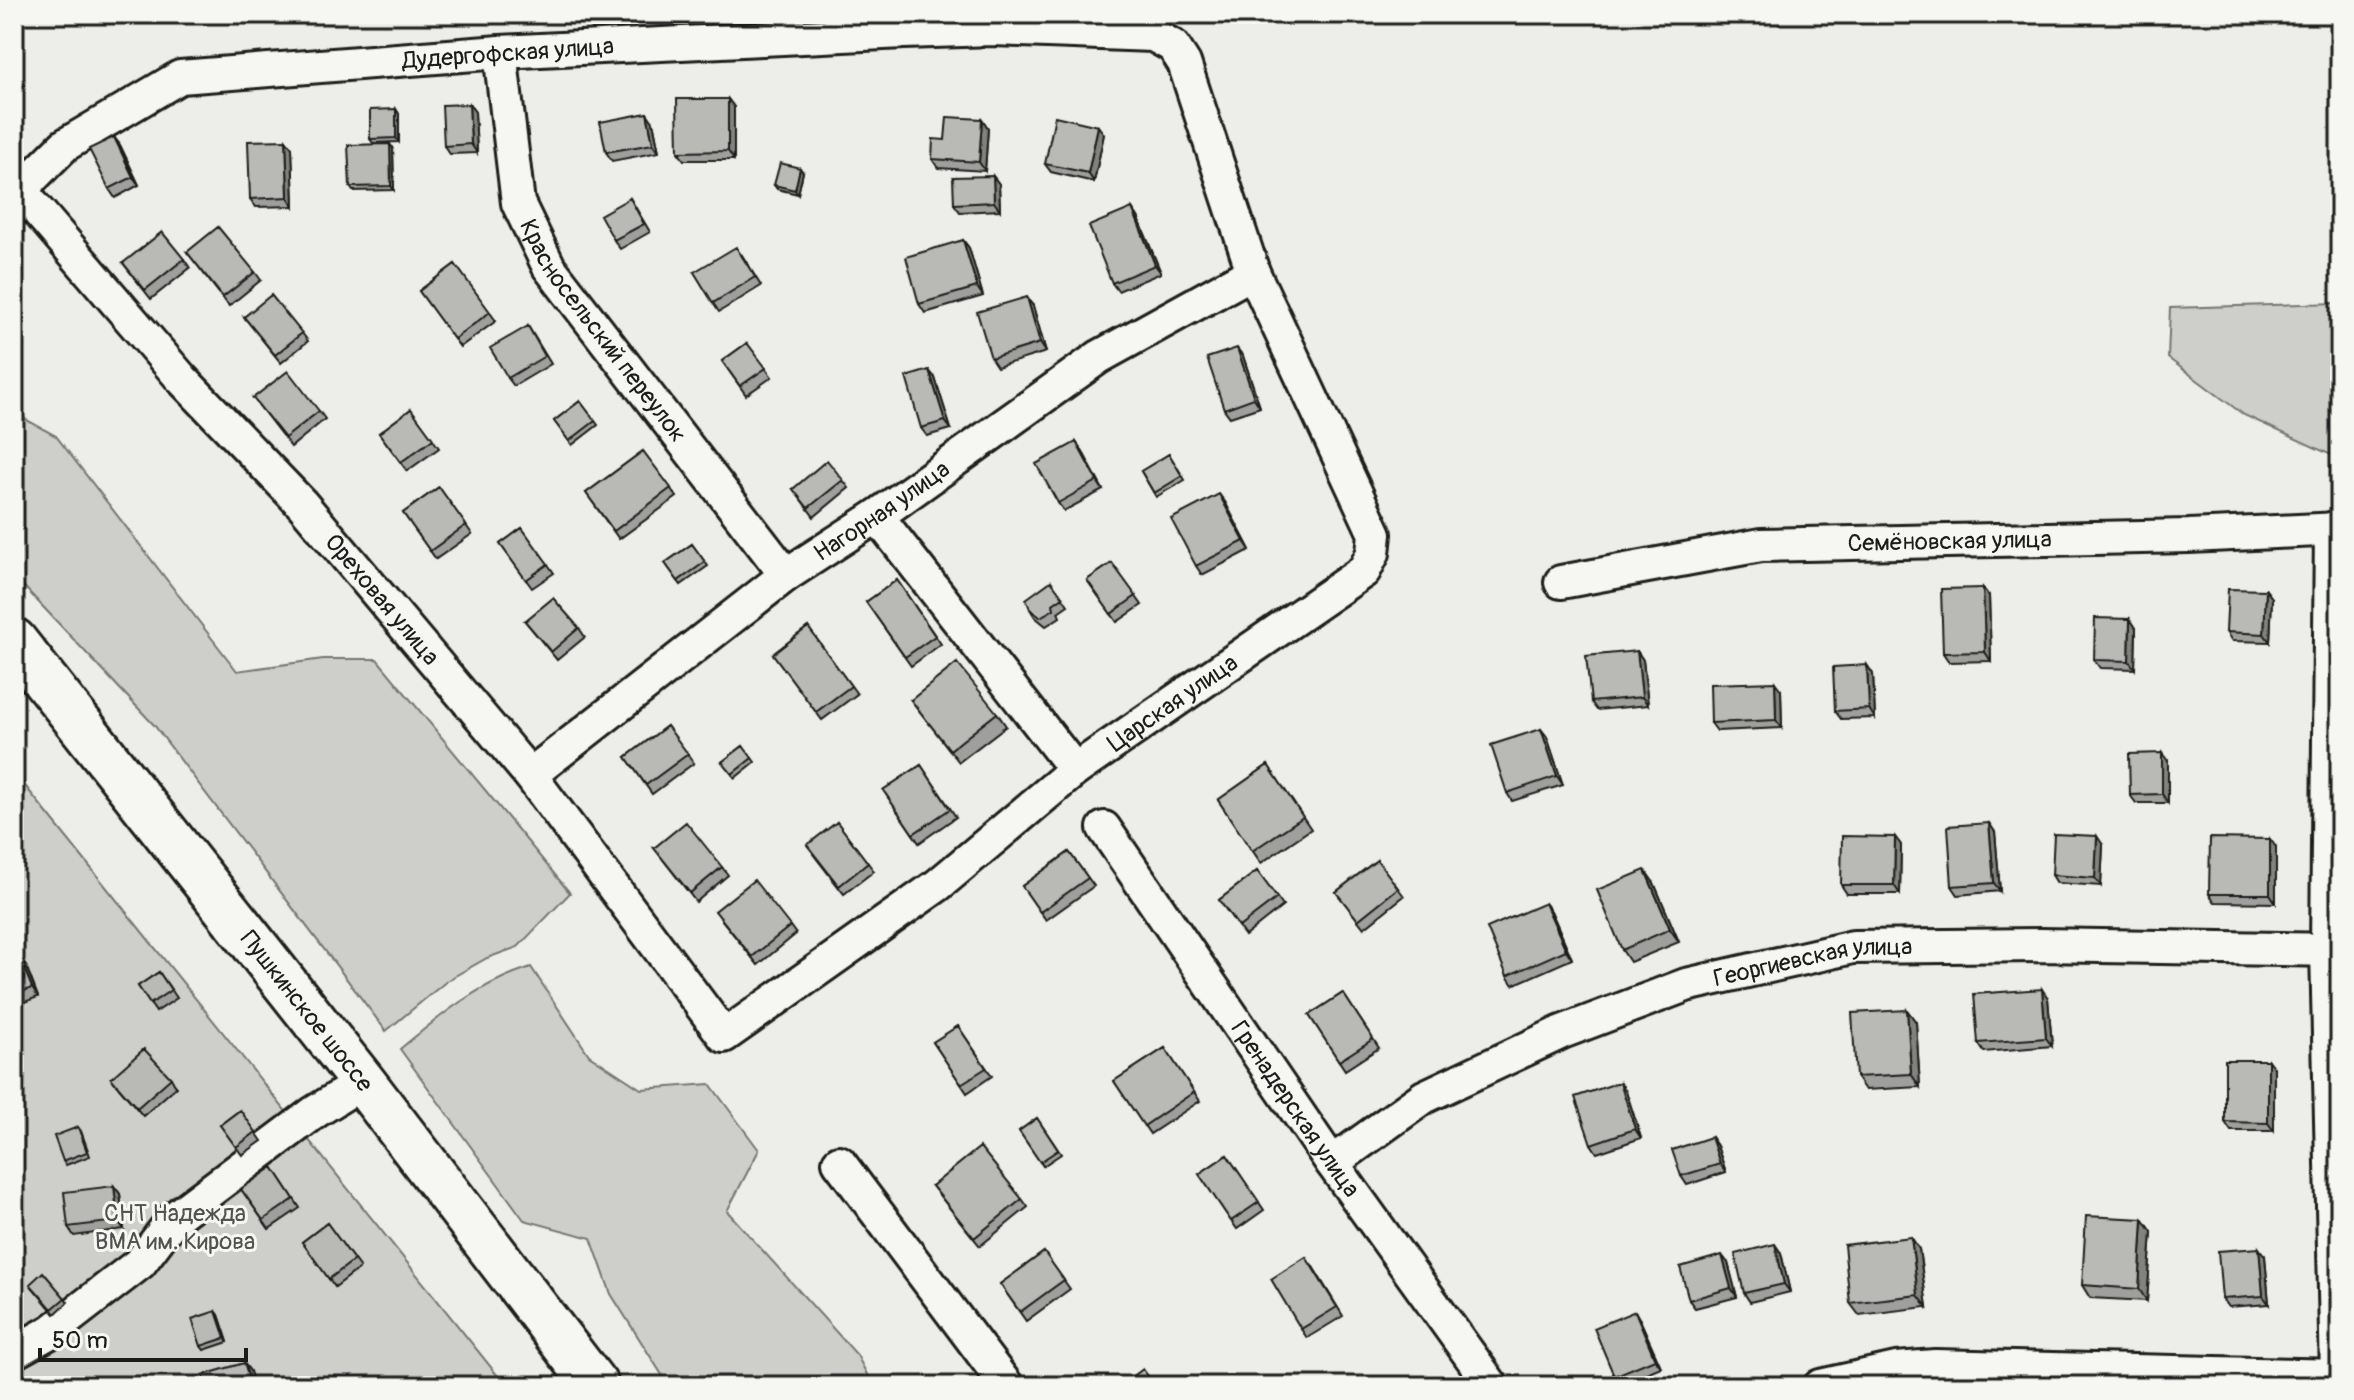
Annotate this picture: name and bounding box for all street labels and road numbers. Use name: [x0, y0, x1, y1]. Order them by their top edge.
street label: Дудергофская улица: [400, 32, 615, 75]
street label: Красносельский переулок: [513, 215, 692, 448]
street label: Нагорная улица: [809, 455, 955, 568]
street label: Семёновская улица: [1847, 525, 2052, 558]
street label: Ореховая улица: [318, 528, 445, 671]
street label: Царская улица: [1102, 648, 1243, 758]
street label: Пушкинское шоссе: [234, 925, 379, 1098]
street label: Георгиевская улица: [1711, 932, 1913, 993]
street label: Гренадерская улица: [1225, 1015, 1366, 1203]

